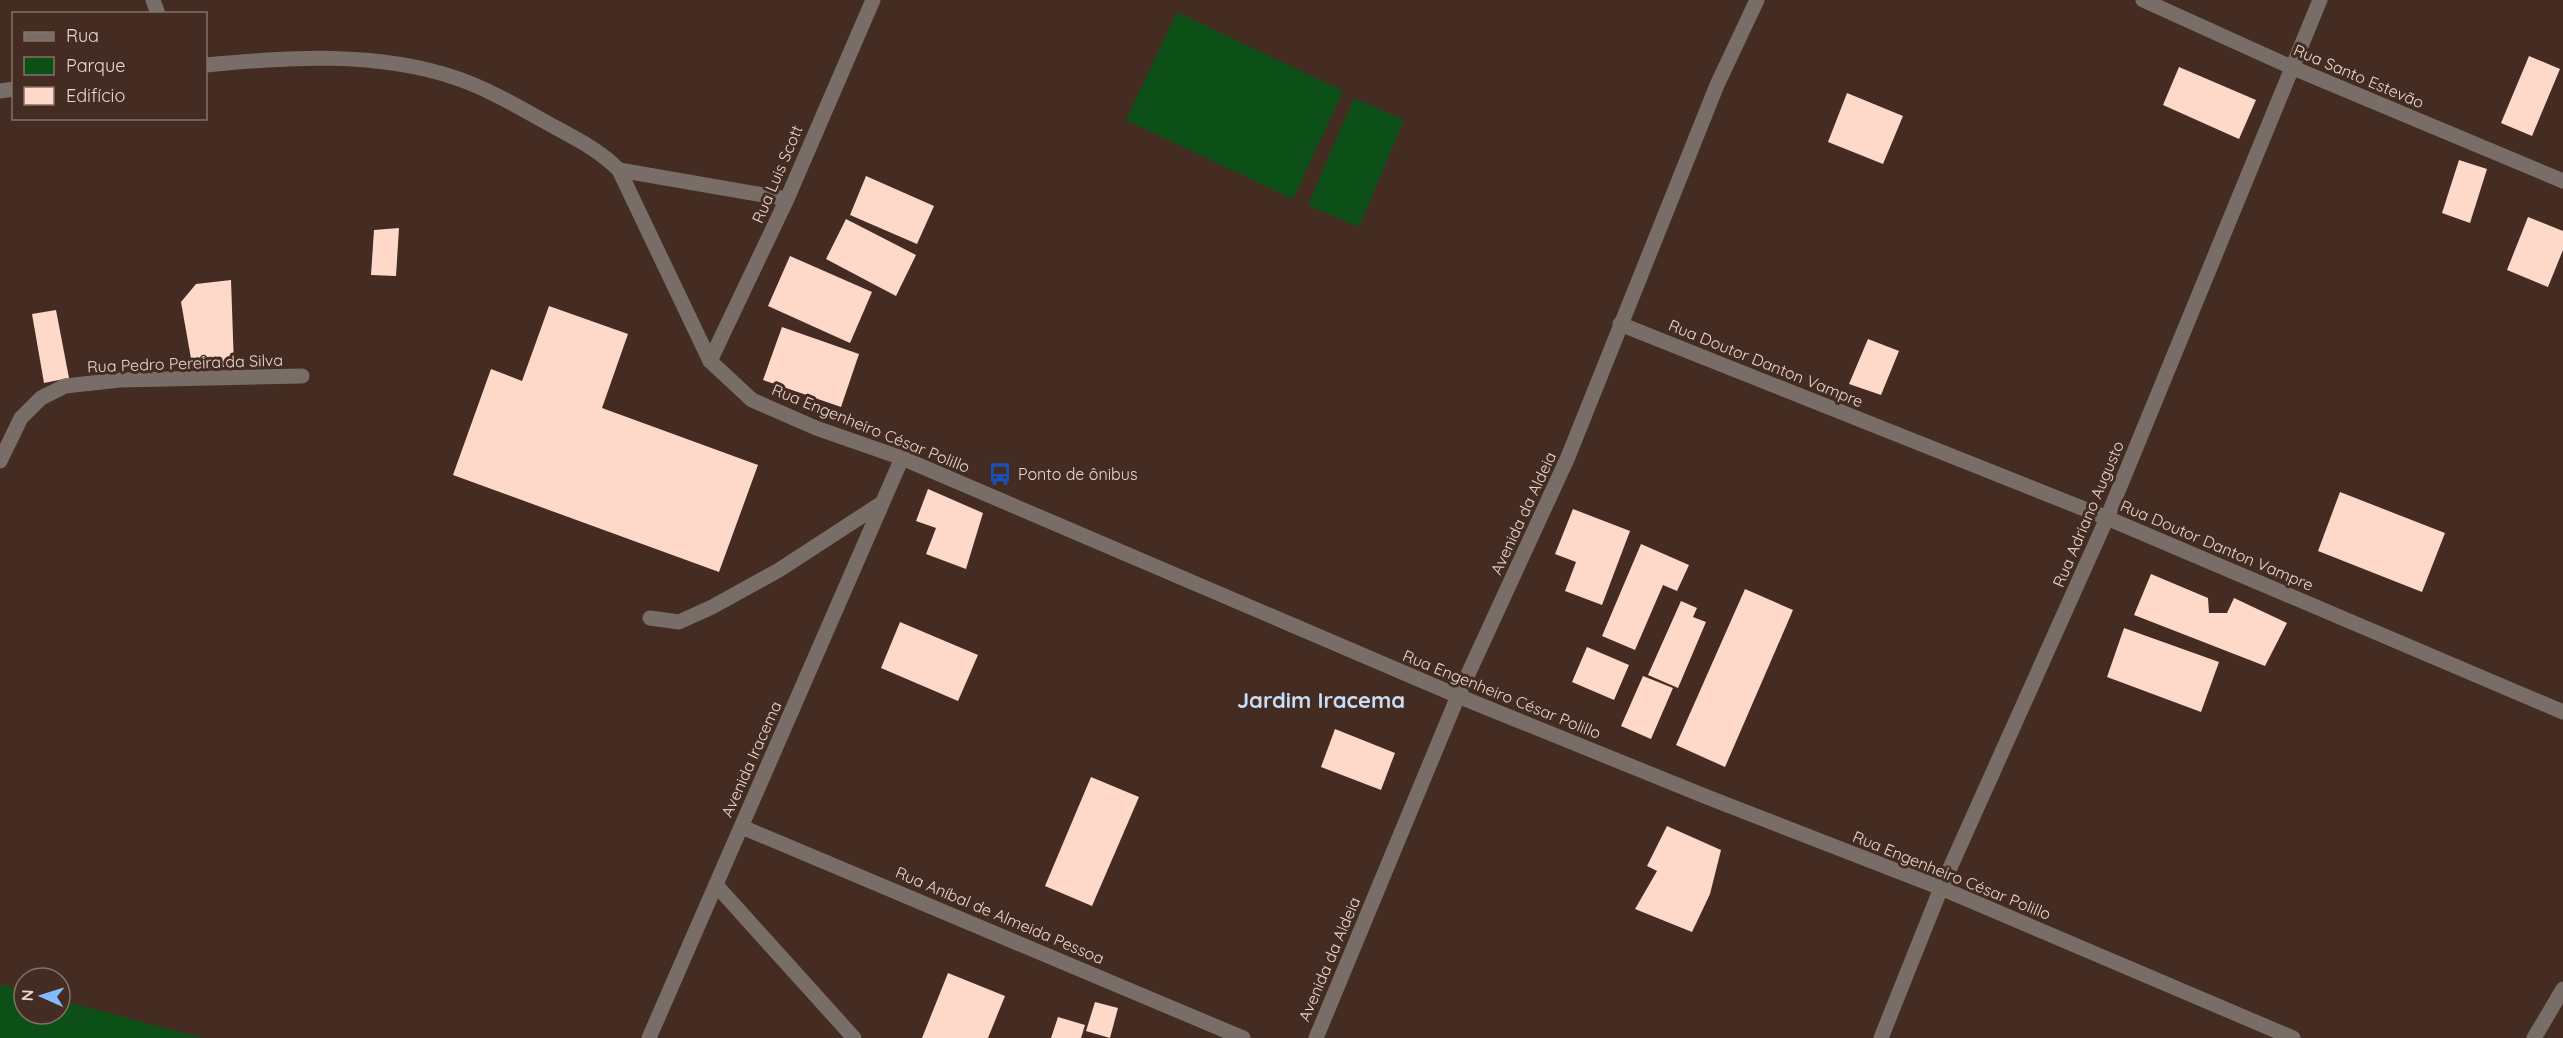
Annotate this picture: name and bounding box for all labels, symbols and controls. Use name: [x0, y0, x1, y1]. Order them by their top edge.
legend: [12, 12, 207, 120]
text: Rua: [66, 24, 99, 47]
street label: Rua Santo Estevão: [2291, 39, 2427, 113]
text: Parque: [66, 54, 125, 77]
text: Edifício: [66, 84, 125, 107]
street label: Rua Luis Scott: [747, 122, 807, 226]
street label: Rua Doutor Danton Vampre: [1666, 315, 1866, 411]
street label: Rua Pedro Pereira da Silva: [87, 350, 283, 376]
street label: Rua Engenheiro César Polillo: [769, 379, 973, 477]
street label: Rua Adriano Augusto: [2048, 438, 2128, 590]
street label: Avenida da Aldeia: [1486, 448, 1560, 578]
bus stop icon: Ponto de ônibus: [987, 461, 1013, 487]
place label: Ponto de ônibus: [1018, 464, 1137, 484]
street label: Rua Doutor Danton Vampre: [2117, 495, 2317, 595]
street label: Rua Engenheiro César Polillo: [1400, 645, 1604, 743]
district label: Jardim Iracema: [1237, 686, 1405, 714]
street label: Avenida Iracema: [716, 698, 786, 820]
street label: Rua Engenheiro César Polillo: [1850, 826, 2054, 924]
street label: Rua Aníbal de Almeida Pessoa: [893, 862, 1107, 968]
street label: Avenida da Aldeia: [1294, 894, 1364, 1024]
north arrow: [12, 966, 72, 1026]
text: N: [17, 989, 37, 1002]

